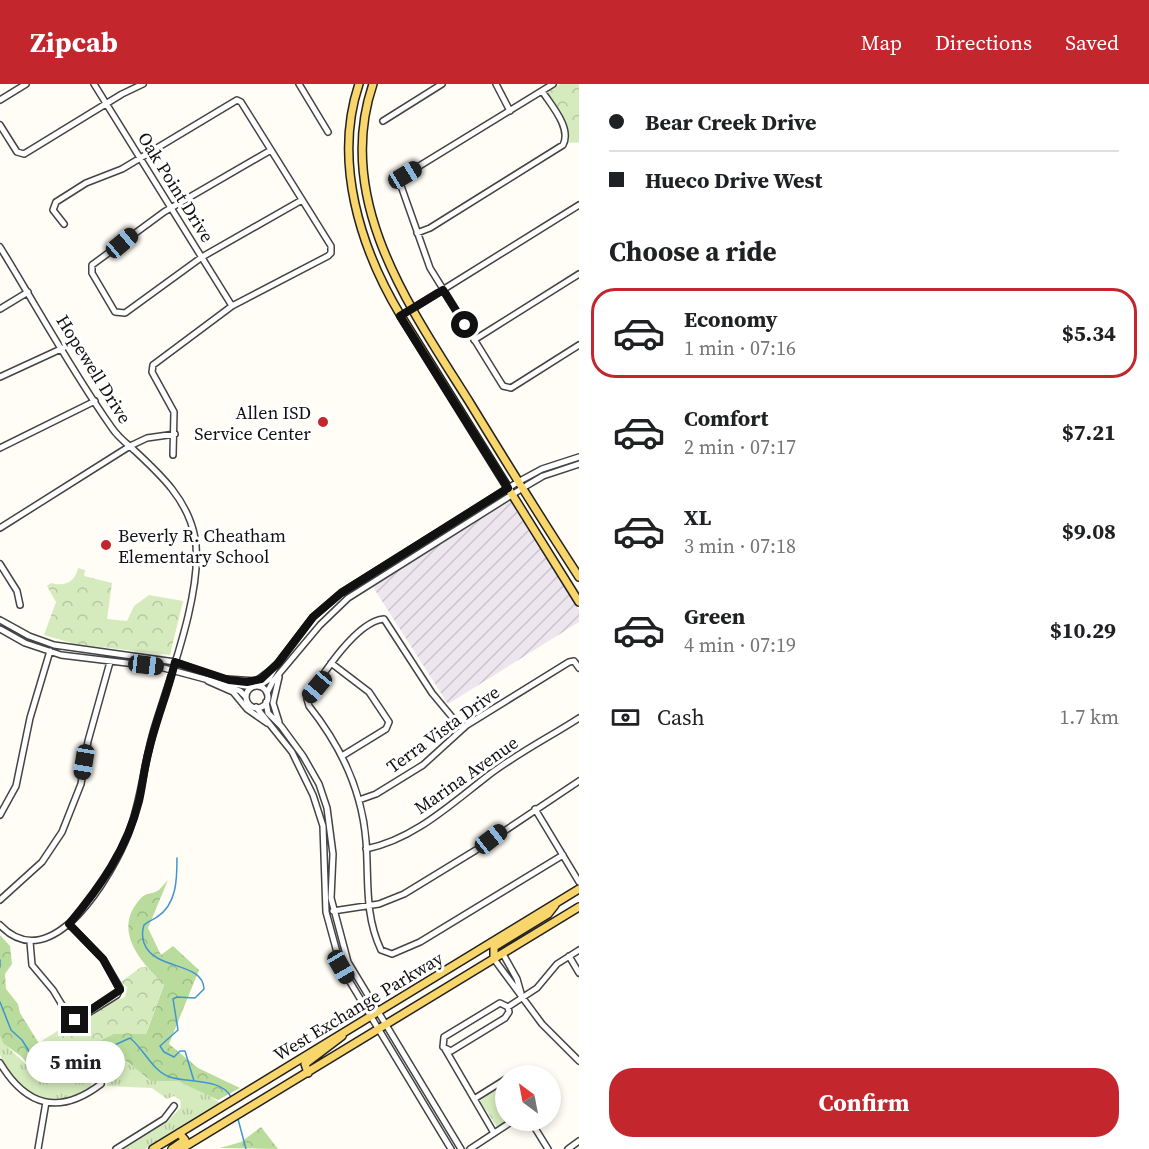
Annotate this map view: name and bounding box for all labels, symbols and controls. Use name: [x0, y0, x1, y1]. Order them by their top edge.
text: Zipcab: [30, 23, 118, 61]
text: Map: [861, 28, 902, 57]
text: Directions: [935, 28, 1032, 57]
text: Saved: [1065, 28, 1119, 57]
text: Bear Creek Drive: [645, 107, 816, 137]
street label: Oak Point Drive: [132, 127, 220, 247]
car: [385, 158, 425, 192]
text: Hueco Drive West: [645, 165, 822, 195]
car: [102, 225, 142, 261]
text: Choose a ride: [609, 233, 777, 270]
text: Economy: [684, 304, 778, 334]
icon: car: [612, 306, 666, 360]
street label: Hopewell Drive: [51, 310, 137, 428]
route start: [451, 311, 478, 338]
text: $5.34: [1062, 318, 1116, 348]
text: 1 min · 07:16: [684, 334, 796, 362]
place label: Allen ISD Service Center: [194, 400, 311, 446]
text: Comfort: [684, 403, 768, 433]
icon: car: [612, 405, 666, 459]
marker: Allen ISD Service Center: [316, 415, 330, 429]
text: $7.21: [1062, 417, 1116, 447]
text: 2 min · 07:17: [684, 433, 796, 461]
text: XL: [684, 502, 711, 532]
icon: car: [612, 504, 666, 558]
text: $9.08: [1062, 516, 1116, 546]
place label: Beverly R. Cheatham Elementary School: [118, 523, 286, 569]
text: 3 min · 07:18: [684, 532, 796, 560]
marker: Beverly R. Cheatham Elementary School: [99, 538, 113, 552]
text: Green: [684, 601, 745, 631]
icon: car: [612, 603, 666, 657]
text: $10.29: [1050, 615, 1116, 645]
text: 4 min · 07:19: [684, 631, 796, 659]
car: [127, 654, 165, 676]
car: [299, 667, 335, 707]
street label: Terra Vista Drive: [381, 680, 505, 778]
icon: cash: [609, 701, 642, 734]
text: Cash: [657, 702, 705, 732]
text: 1.7 km: [1059, 703, 1119, 731]
street label: Marina Avenue: [409, 730, 523, 820]
car: [72, 743, 96, 781]
car: [471, 821, 511, 857]
street label: West Exchange Parkway: [269, 945, 448, 1067]
car: [324, 947, 358, 987]
route end: [61, 1006, 88, 1033]
callout: 5 min: [26, 1041, 124, 1083]
text: 5 min: [50, 1048, 101, 1076]
north arrow: [495, 1065, 561, 1131]
map controls: [495, 1065, 561, 1131]
button: Confirm: [609, 1068, 1119, 1137]

